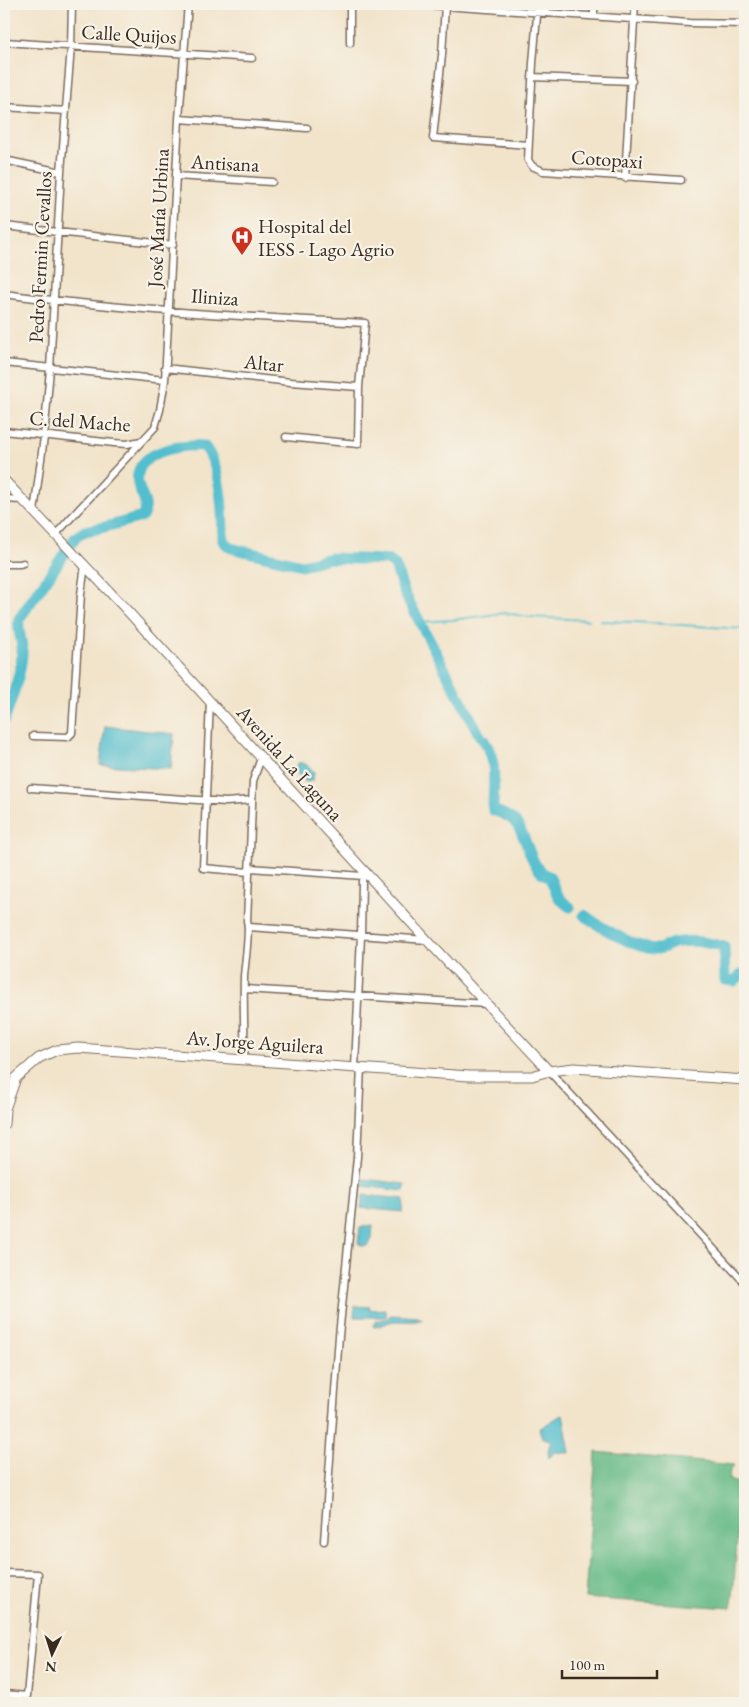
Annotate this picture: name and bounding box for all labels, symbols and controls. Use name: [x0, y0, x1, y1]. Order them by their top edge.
street label: Calle Quijos: [81, 19, 177, 49]
street label: Cotopaxi: [570, 144, 644, 174]
street label: José María Urbina: [141, 148, 175, 290]
street label: Antisana: [189, 148, 260, 178]
street label: Pedro Fermin Cevallos: [23, 170, 57, 344]
place label: Hospital del IESS - Lago Agrio: [258, 213, 395, 262]
hospital icon: Hospital del IESS - Lago Agrio: [230, 225, 254, 256]
street label: Iliniza: [190, 282, 240, 312]
street label: Altar: [242, 348, 285, 378]
street label: C. del Mache: [29, 404, 132, 438]
street label: Avenida La Laguna: [230, 699, 349, 826]
street label: Av. Jorge Aguilera: [184, 1024, 325, 1060]
north arrow: [28, 1630, 78, 1680]
scale bar: [562, 1647, 656, 1679]
text: 100 m: [569, 1655, 606, 1674]
text: N: [44, 1658, 57, 1676]

